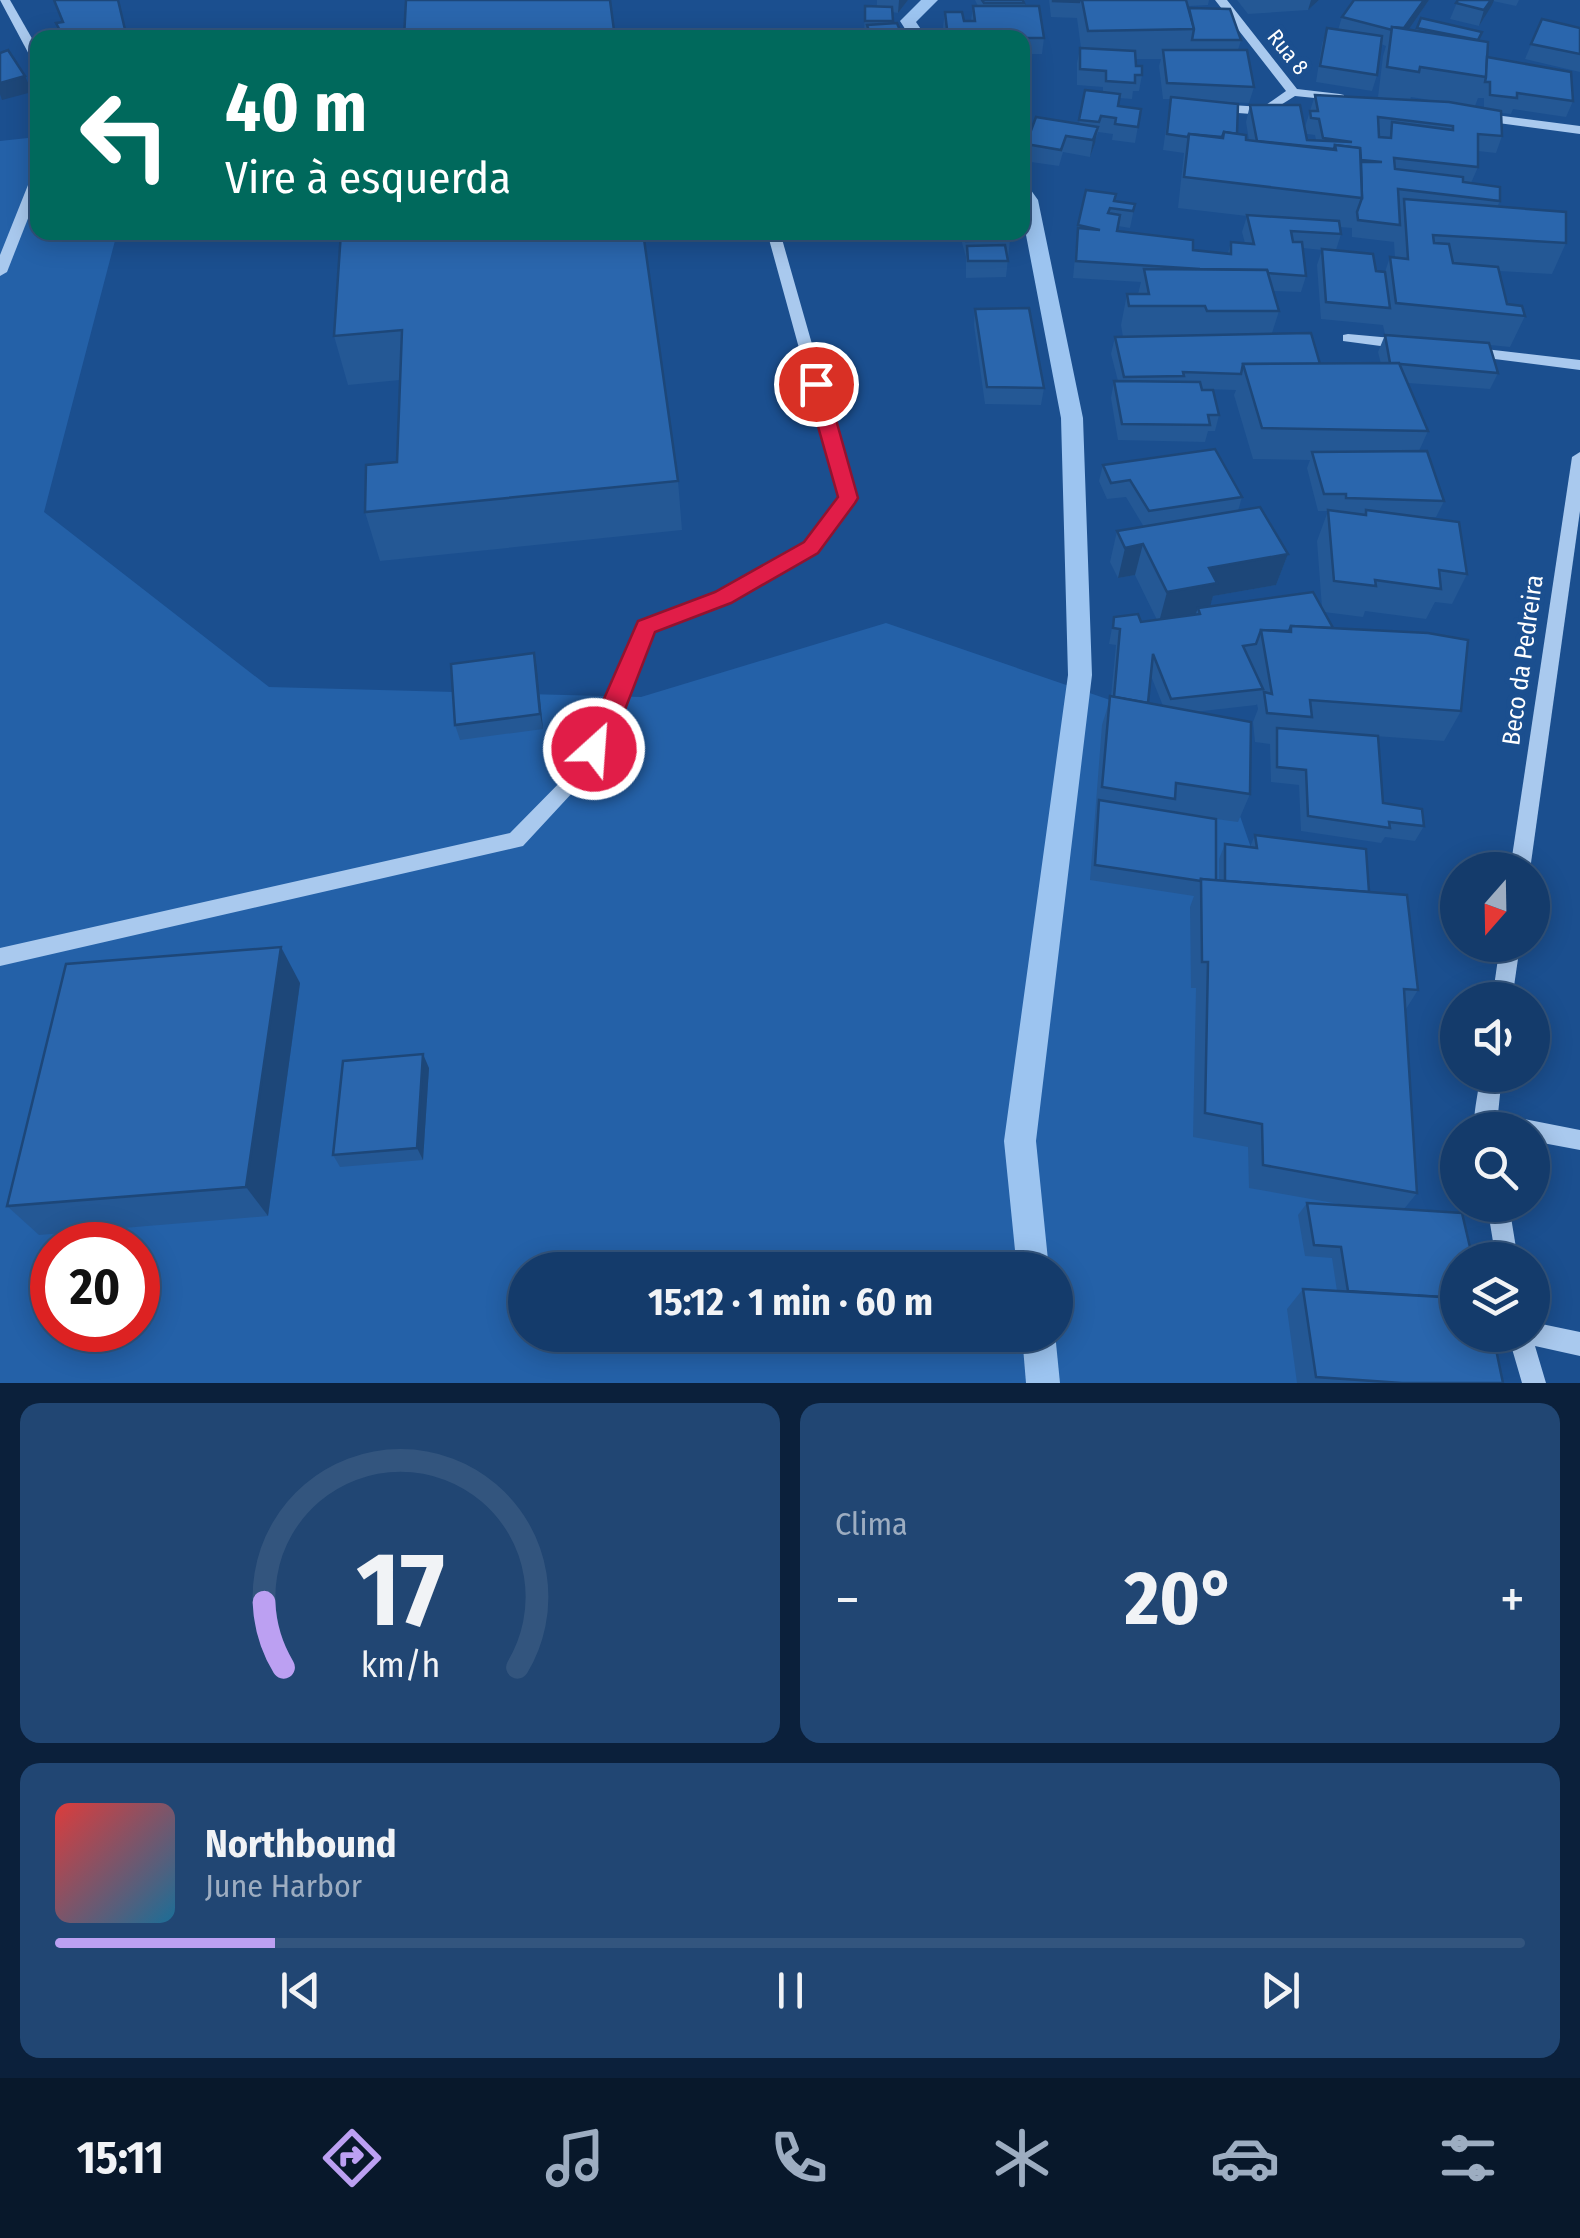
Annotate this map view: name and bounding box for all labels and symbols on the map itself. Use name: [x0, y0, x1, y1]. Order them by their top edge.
street label: Rua 8: [1262, 24, 1314, 80]
pin: [774, 342, 859, 427]
street label: Beco da Pedreira: [1496, 573, 1550, 747]
position arrow: [542, 697, 646, 801]
north arrow: [1440, 852, 1550, 962]
speed limit sign: 20: [30, 1222, 160, 1352]

